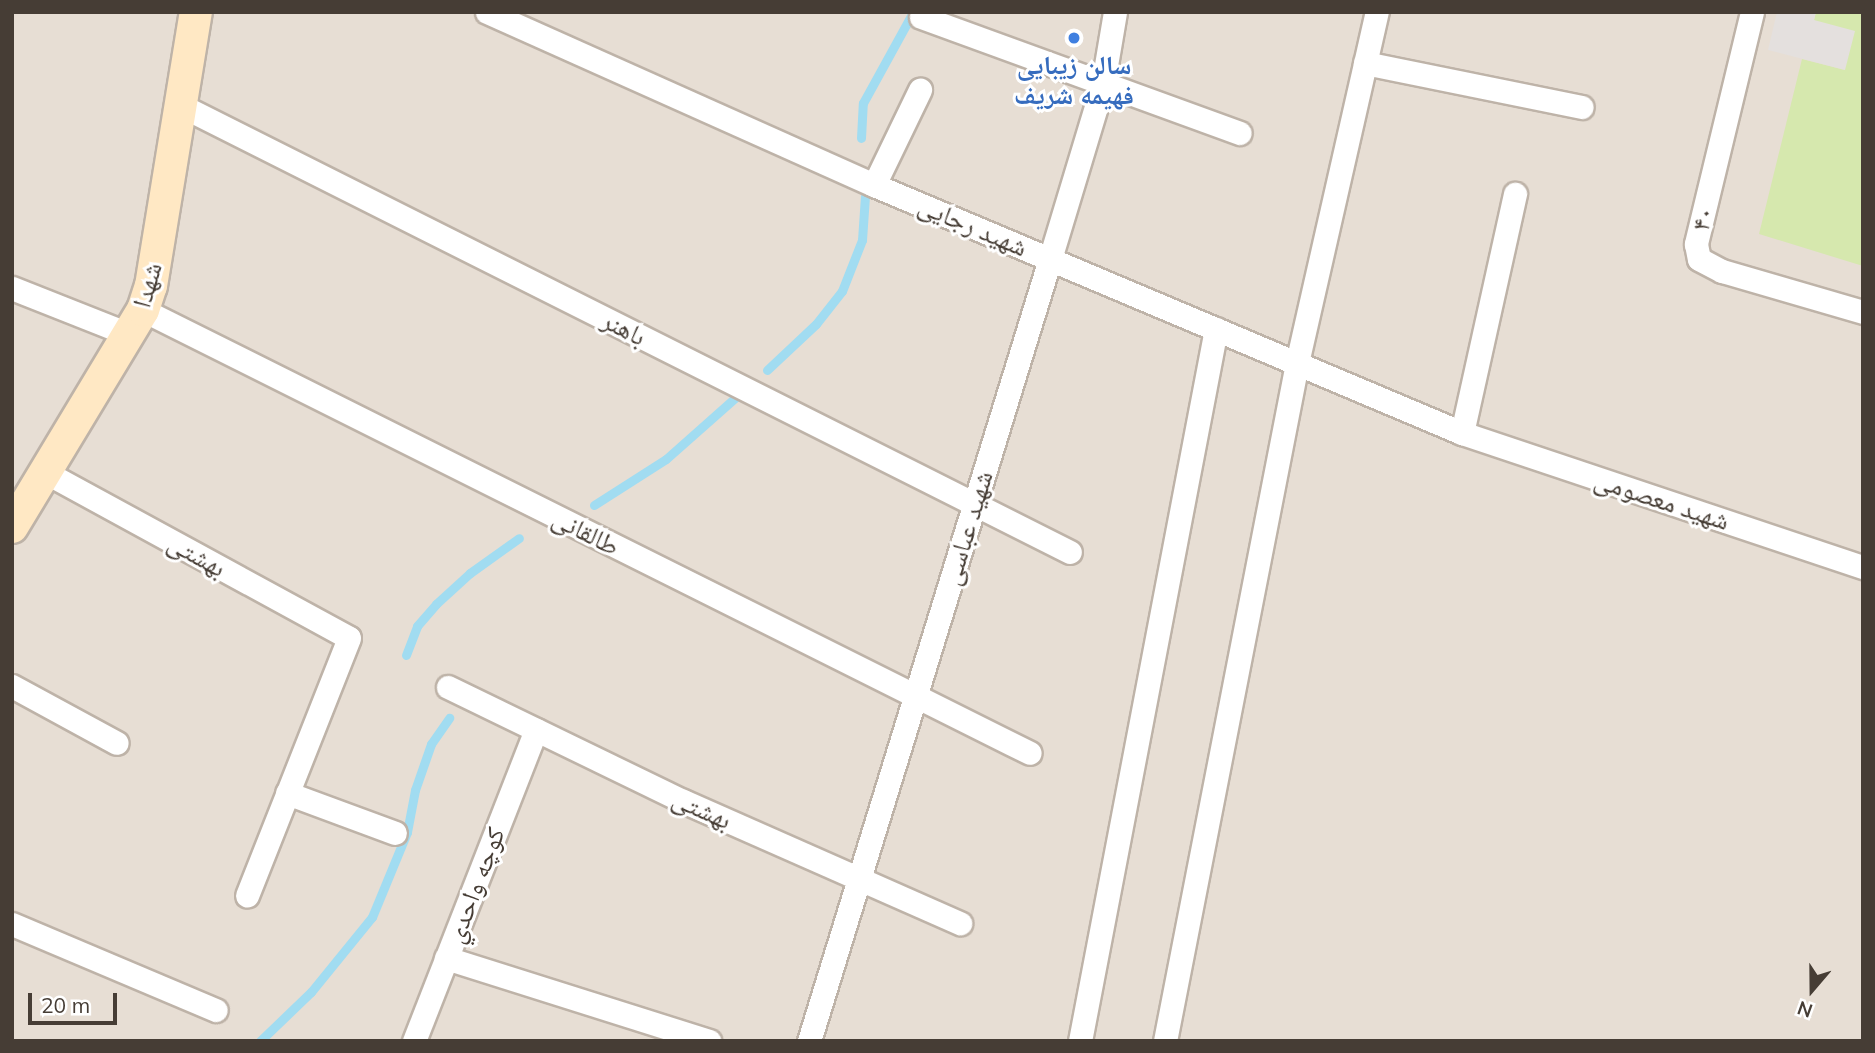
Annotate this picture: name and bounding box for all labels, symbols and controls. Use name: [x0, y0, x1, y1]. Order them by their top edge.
marker: سالن زیبایی فهیمه شریف: [1066, 30, 1082, 46]
place label: سالن زیبایی فهیمه شریف: [1014, 49, 1134, 110]
street label: شهید رجایی: [914, 189, 1032, 263]
street label: ۴۰: [1684, 204, 1720, 234]
street label: شهدا: [126, 259, 168, 311]
street label: باهنر: [597, 304, 651, 352]
street label: شهید معصومی: [1591, 463, 1733, 537]
street label: شهید عباسی: [935, 467, 999, 589]
street label: طالقانی: [547, 502, 625, 562]
street label: بهشتی: [163, 526, 231, 584]
street label: بهشتی: [668, 782, 736, 836]
street label: كوچه واحدي: [439, 823, 511, 947]
north arrow: [1777, 955, 1847, 1025]
scale bar: [32, 979, 121, 1023]
text: 20 m: [41, 992, 90, 1018]
text: N: [1794, 996, 1816, 1023]

